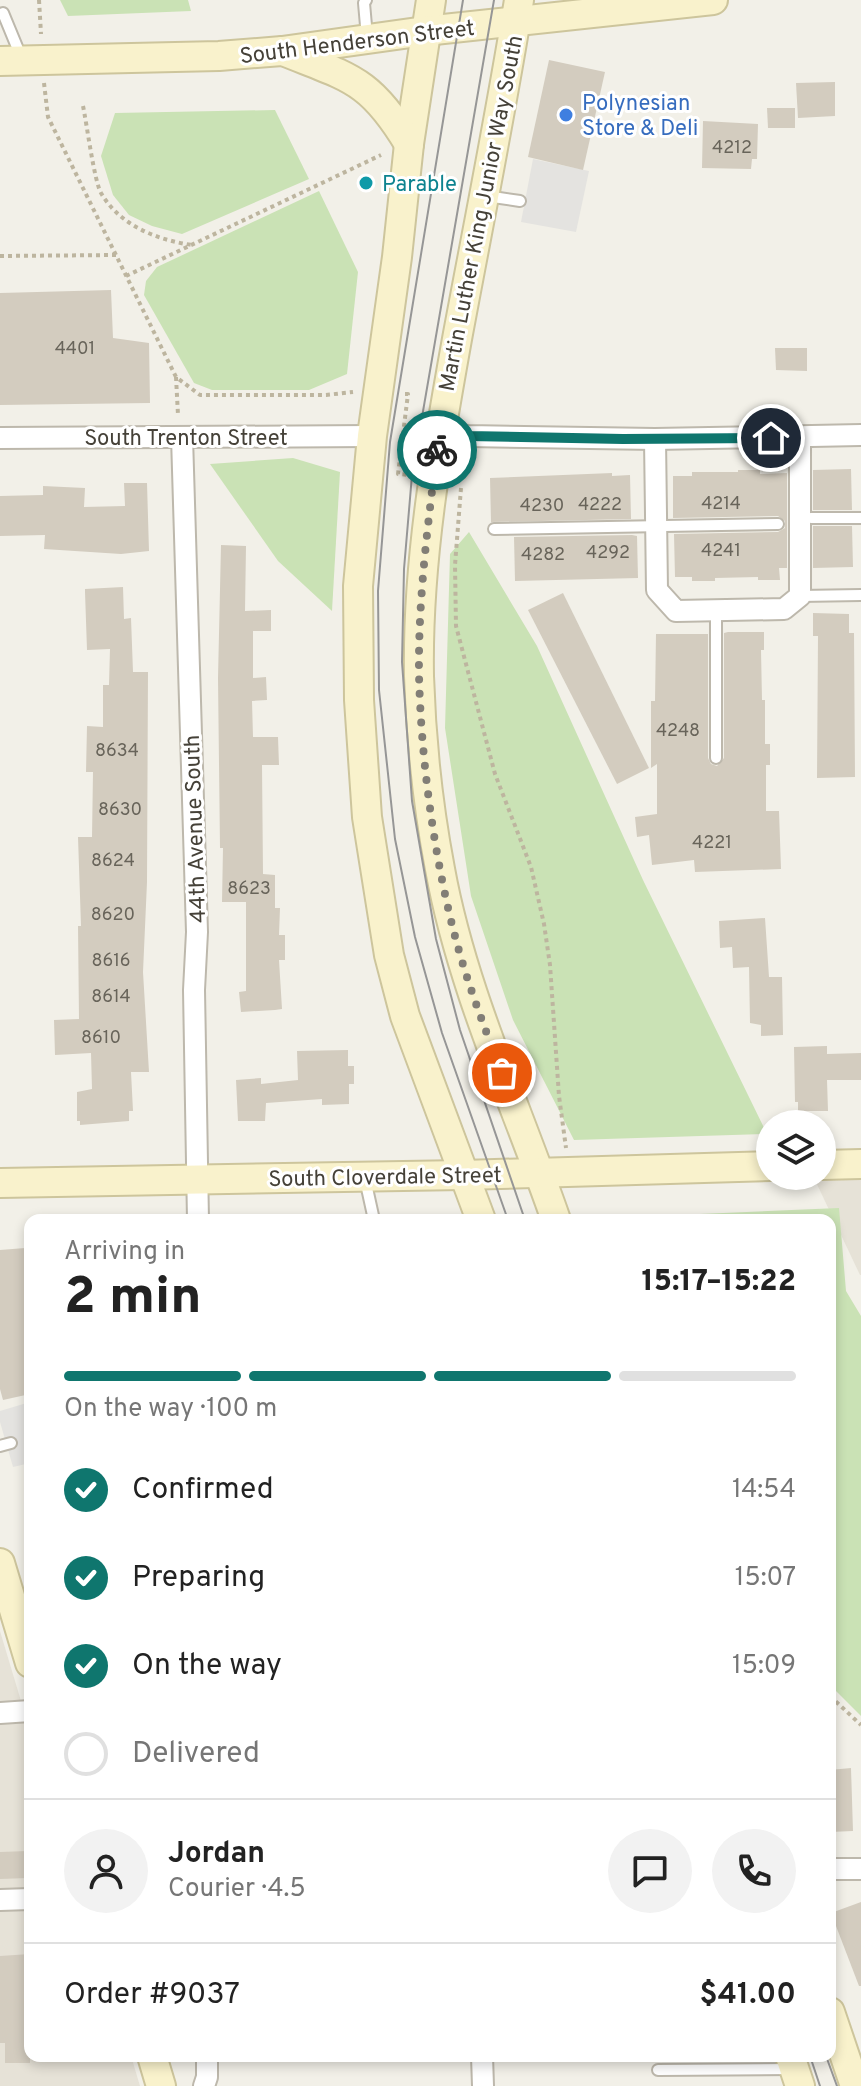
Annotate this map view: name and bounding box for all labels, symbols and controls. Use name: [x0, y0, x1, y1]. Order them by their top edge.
street label: South Henderson Street: [238, 16, 476, 71]
street label: Martin Luther King Junior Way South: [435, 33, 530, 394]
place label: Polynesian Store & Deli: [582, 91, 698, 143]
marker: Polynesian Store & Deli: [557, 106, 575, 124]
house number: 4212: [712, 137, 752, 160]
place label: Parable: [382, 172, 457, 199]
marker: Parable: [357, 174, 375, 192]
house number: 4401: [55, 338, 95, 361]
pin: [737, 404, 805, 472]
courier: [397, 410, 477, 490]
icon: home: [749, 416, 793, 460]
street label: South Trenton Street: [84, 426, 288, 453]
icon: bike: [415, 428, 459, 472]
house number: 4214: [701, 493, 741, 516]
house number: 4222: [578, 494, 622, 517]
house number: 4230: [520, 495, 564, 518]
house number: 4241: [701, 540, 741, 563]
house number: 4292: [586, 542, 630, 565]
house number: 4282: [521, 544, 565, 567]
house number: 4248: [656, 720, 700, 743]
street label: 44th Avenue South: [180, 734, 213, 923]
house number: 8634: [95, 740, 139, 763]
house number: 8630: [98, 799, 142, 822]
house number: 4221: [692, 832, 732, 855]
house number: 8624: [91, 850, 135, 873]
house number: 8623: [227, 878, 271, 901]
house number: 8620: [91, 904, 135, 927]
house number: 8616: [91, 950, 131, 973]
house number: 8614: [91, 986, 131, 1009]
house number: 8610: [81, 1027, 121, 1050]
pin: [468, 1039, 536, 1107]
icon: bag: [480, 1051, 524, 1095]
map controls: [756, 1110, 836, 1190]
button: layers: [756, 1110, 836, 1190]
street label: South Cloverdale Street: [268, 1163, 502, 1194]
text: Arriving in: [64, 1236, 185, 1269]
text: 15:17–15:22: [642, 1264, 796, 1301]
text: 2 min: [64, 1266, 202, 1332]
text: On the way · 100 m: [64, 1393, 277, 1426]
icon: check: [64, 1468, 108, 1512]
text: Confirmed: [132, 1472, 274, 1509]
text: 14:54: [732, 1474, 796, 1507]
icon: check: [64, 1556, 108, 1600]
text: Preparing: [132, 1560, 265, 1597]
text: 15:07: [735, 1562, 796, 1595]
icon: check: [64, 1644, 108, 1688]
text: On the way: [132, 1648, 282, 1685]
text: 15:09: [732, 1650, 796, 1683]
text: Delivered: [132, 1736, 260, 1773]
button: person: [64, 1829, 148, 1913]
button: chat: [608, 1829, 692, 1913]
button: phone: [712, 1829, 796, 1913]
text: Jordan: [168, 1836, 265, 1873]
text: Courier · 4.5: [168, 1873, 306, 1906]
text: Order #9037: [64, 1977, 240, 2014]
text: $41.00: [700, 1977, 796, 2014]

